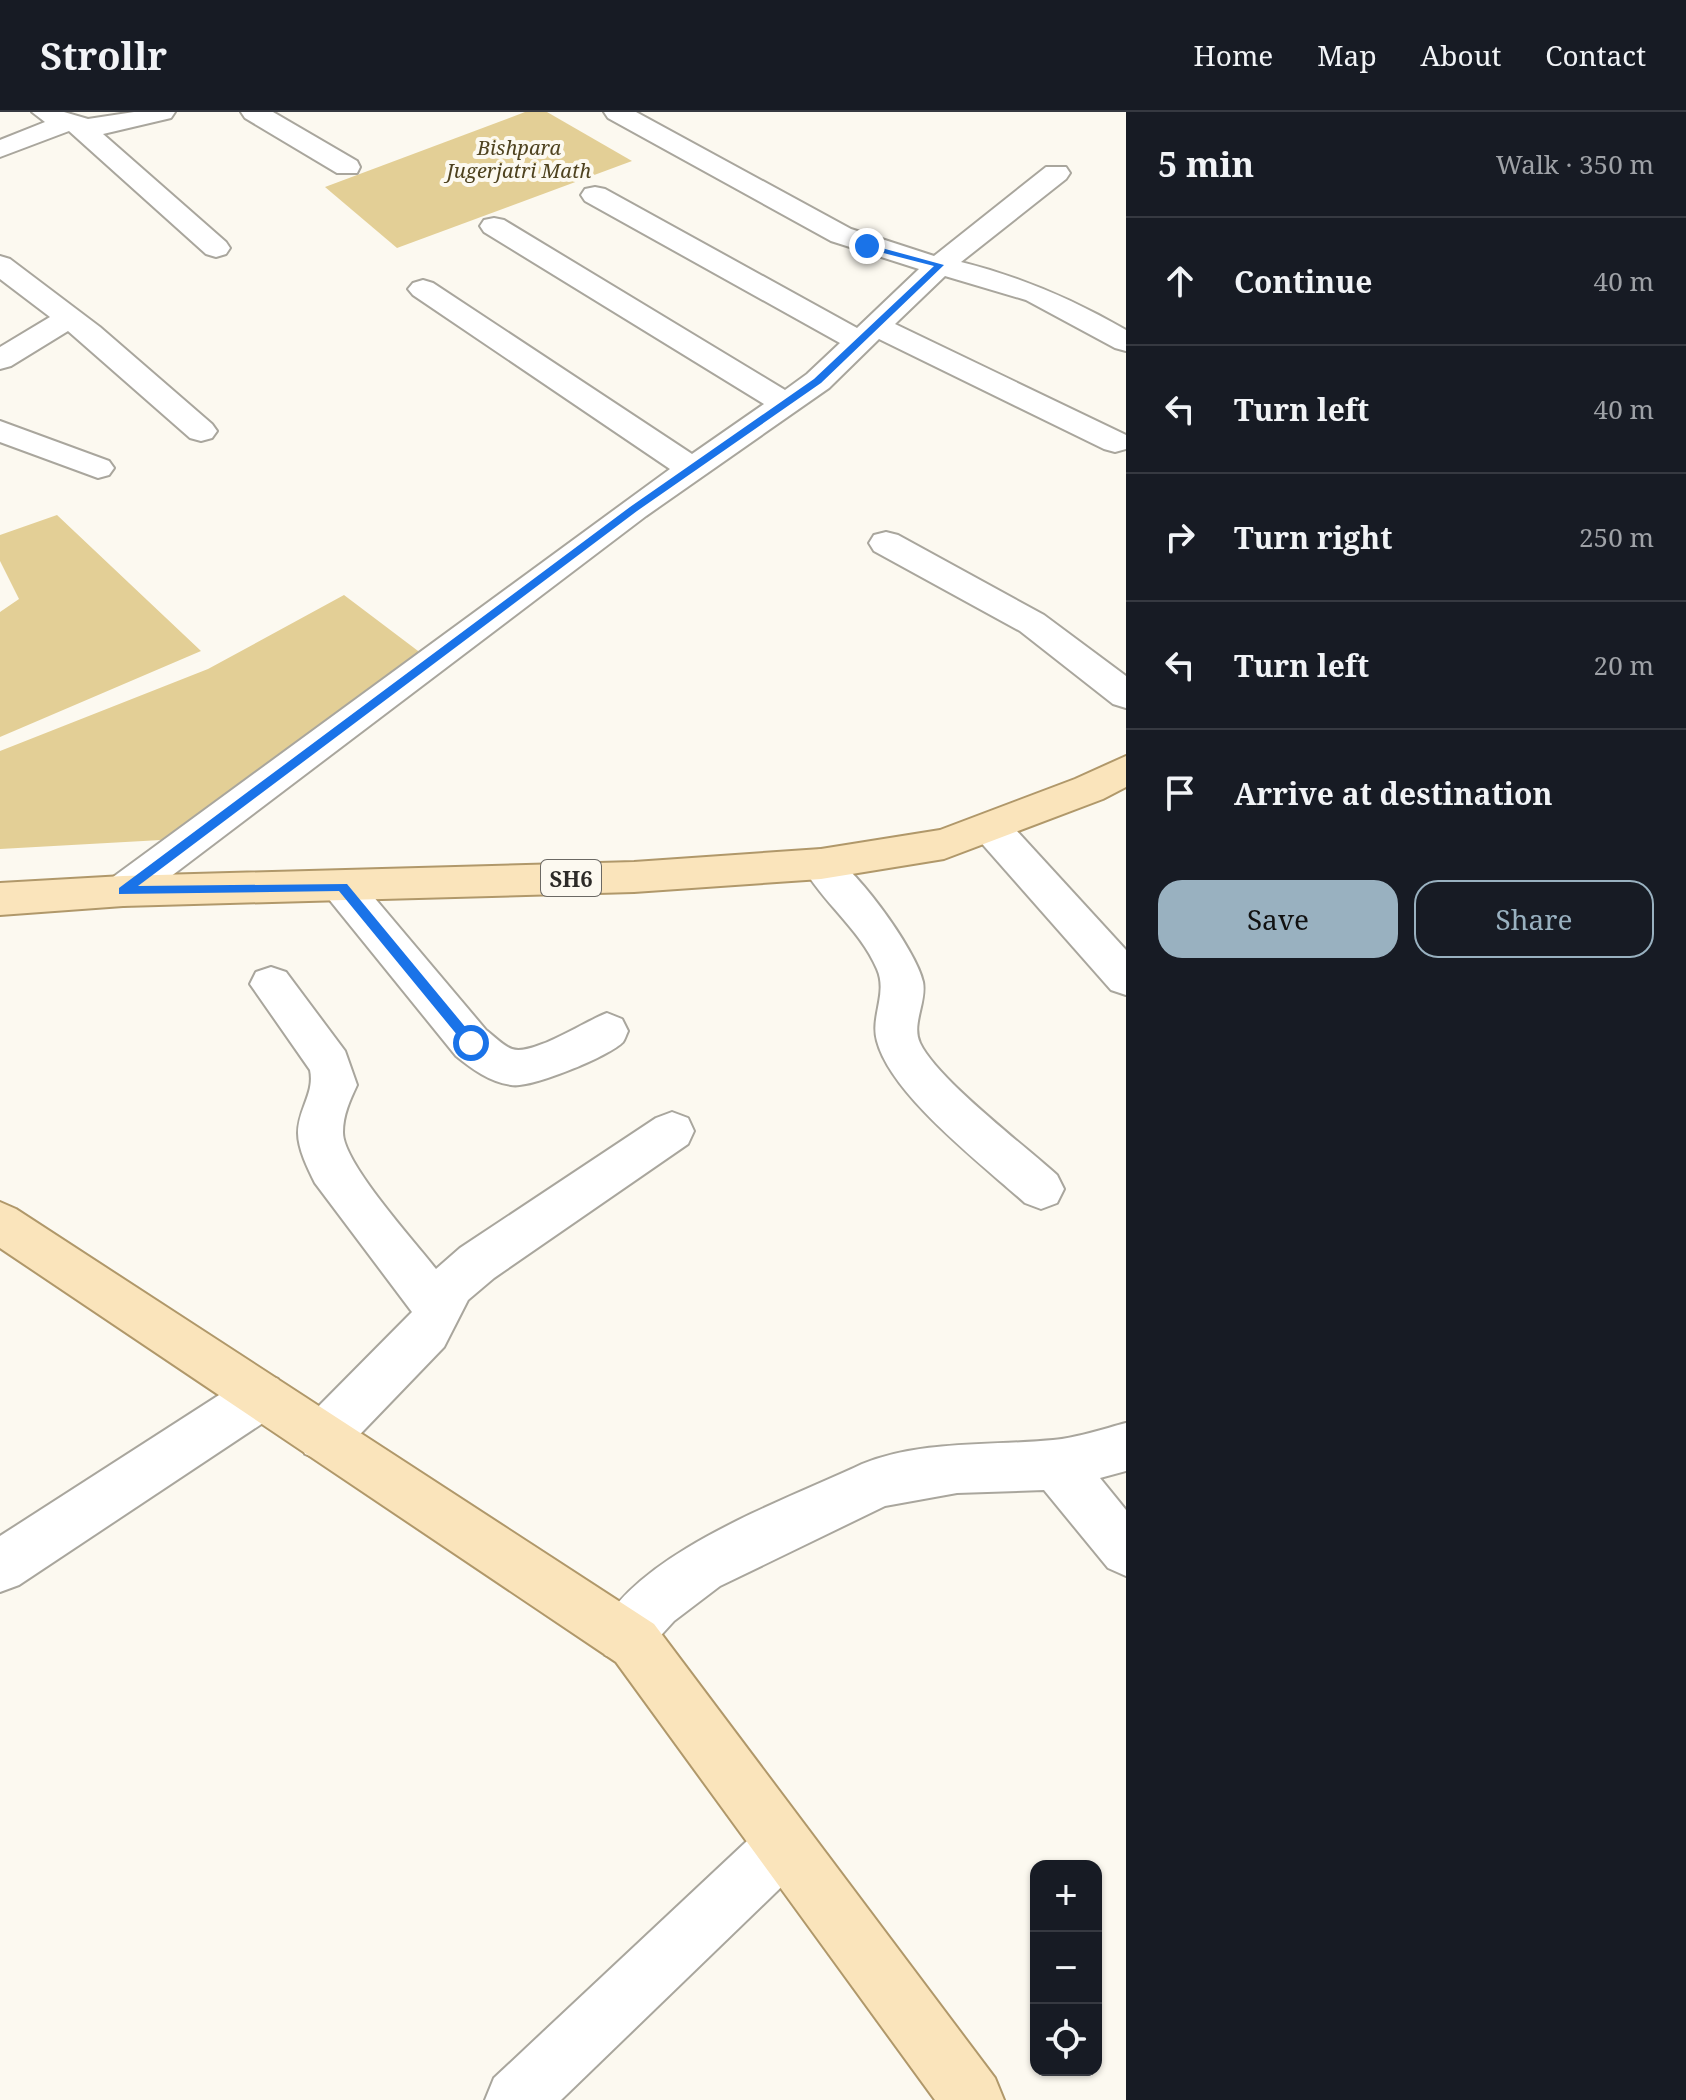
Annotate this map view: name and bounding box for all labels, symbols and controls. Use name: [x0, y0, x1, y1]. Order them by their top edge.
text: Strollr: [40, 29, 167, 81]
text: Home: [1194, 36, 1273, 74]
text: Map: [1317, 36, 1377, 74]
text: About: [1421, 36, 1501, 74]
text: Contact: [1545, 36, 1646, 74]
park label: Bishpara Jugerjatri Math: [443, 134, 591, 184]
text: 5 min: [1158, 141, 1254, 187]
text: Walk · 350 m: [1496, 146, 1654, 182]
route end: [849, 228, 885, 264]
icon: ahead: [1158, 259, 1202, 303]
text: Continue: [1234, 261, 1372, 302]
text: 40 m: [1594, 263, 1654, 299]
icon: left: [1158, 387, 1202, 431]
text: Turn left: [1234, 389, 1369, 430]
text: 40 m: [1594, 391, 1654, 427]
icon: right: [1158, 515, 1202, 559]
text: Turn right: [1234, 517, 1392, 558]
text: 250 m: [1579, 519, 1654, 555]
icon: left: [1158, 643, 1202, 687]
text: Turn left: [1234, 645, 1369, 686]
text: 20 m: [1594, 647, 1654, 683]
icon: arrive: [1158, 771, 1202, 815]
text: Arrive at destination: [1234, 773, 1553, 814]
road number: SH6: [541, 860, 601, 896]
button: Save: [1158, 880, 1398, 958]
button: Share: [1414, 880, 1654, 958]
route start: [453, 1025, 489, 1061]
map controls: [1030, 1860, 1102, 2076]
button: +: [1030, 1860, 1102, 1932]
button: −: [1030, 1932, 1102, 2004]
button: locate: [1030, 2004, 1102, 2076]

